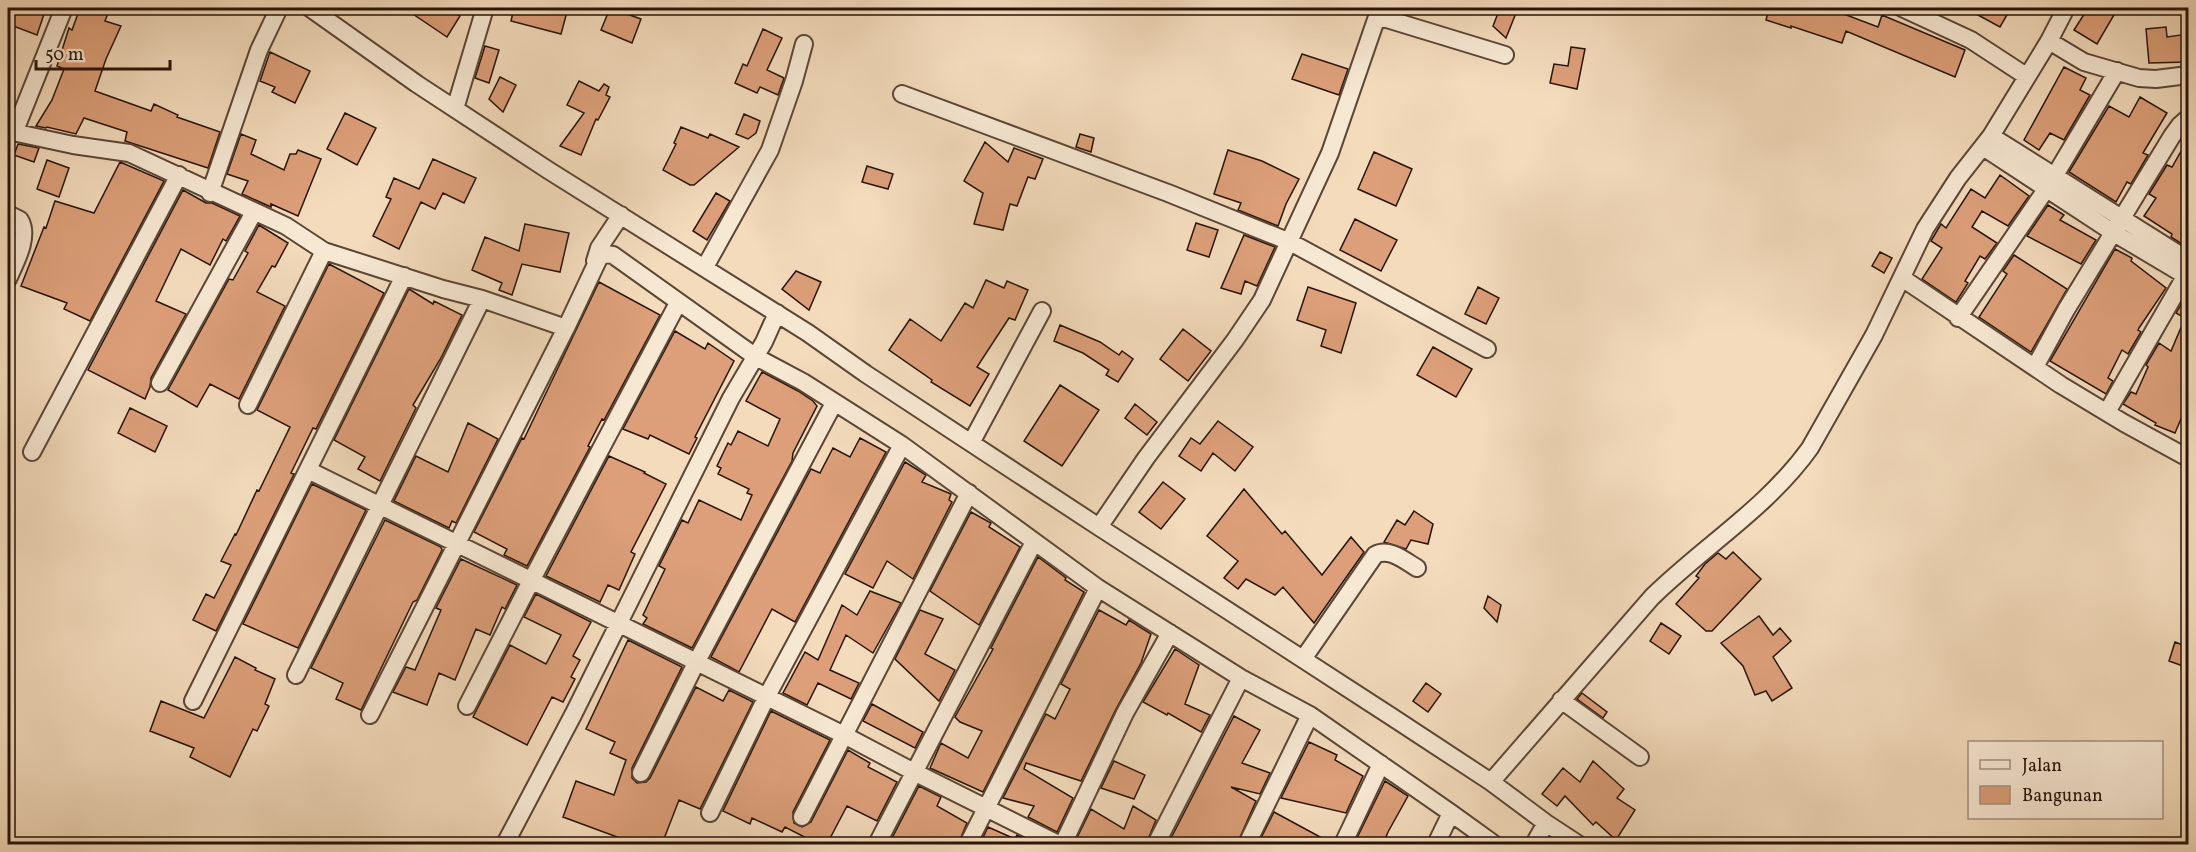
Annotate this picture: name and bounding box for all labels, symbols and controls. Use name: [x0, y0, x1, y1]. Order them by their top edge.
scale bar: [36, 33, 170, 71]
text: 50 m: [45, 43, 84, 68]
legend: [1968, 741, 2163, 819]
text: Jalan: [2022, 754, 2062, 779]
text: Bangunan: [2022, 784, 2103, 809]

